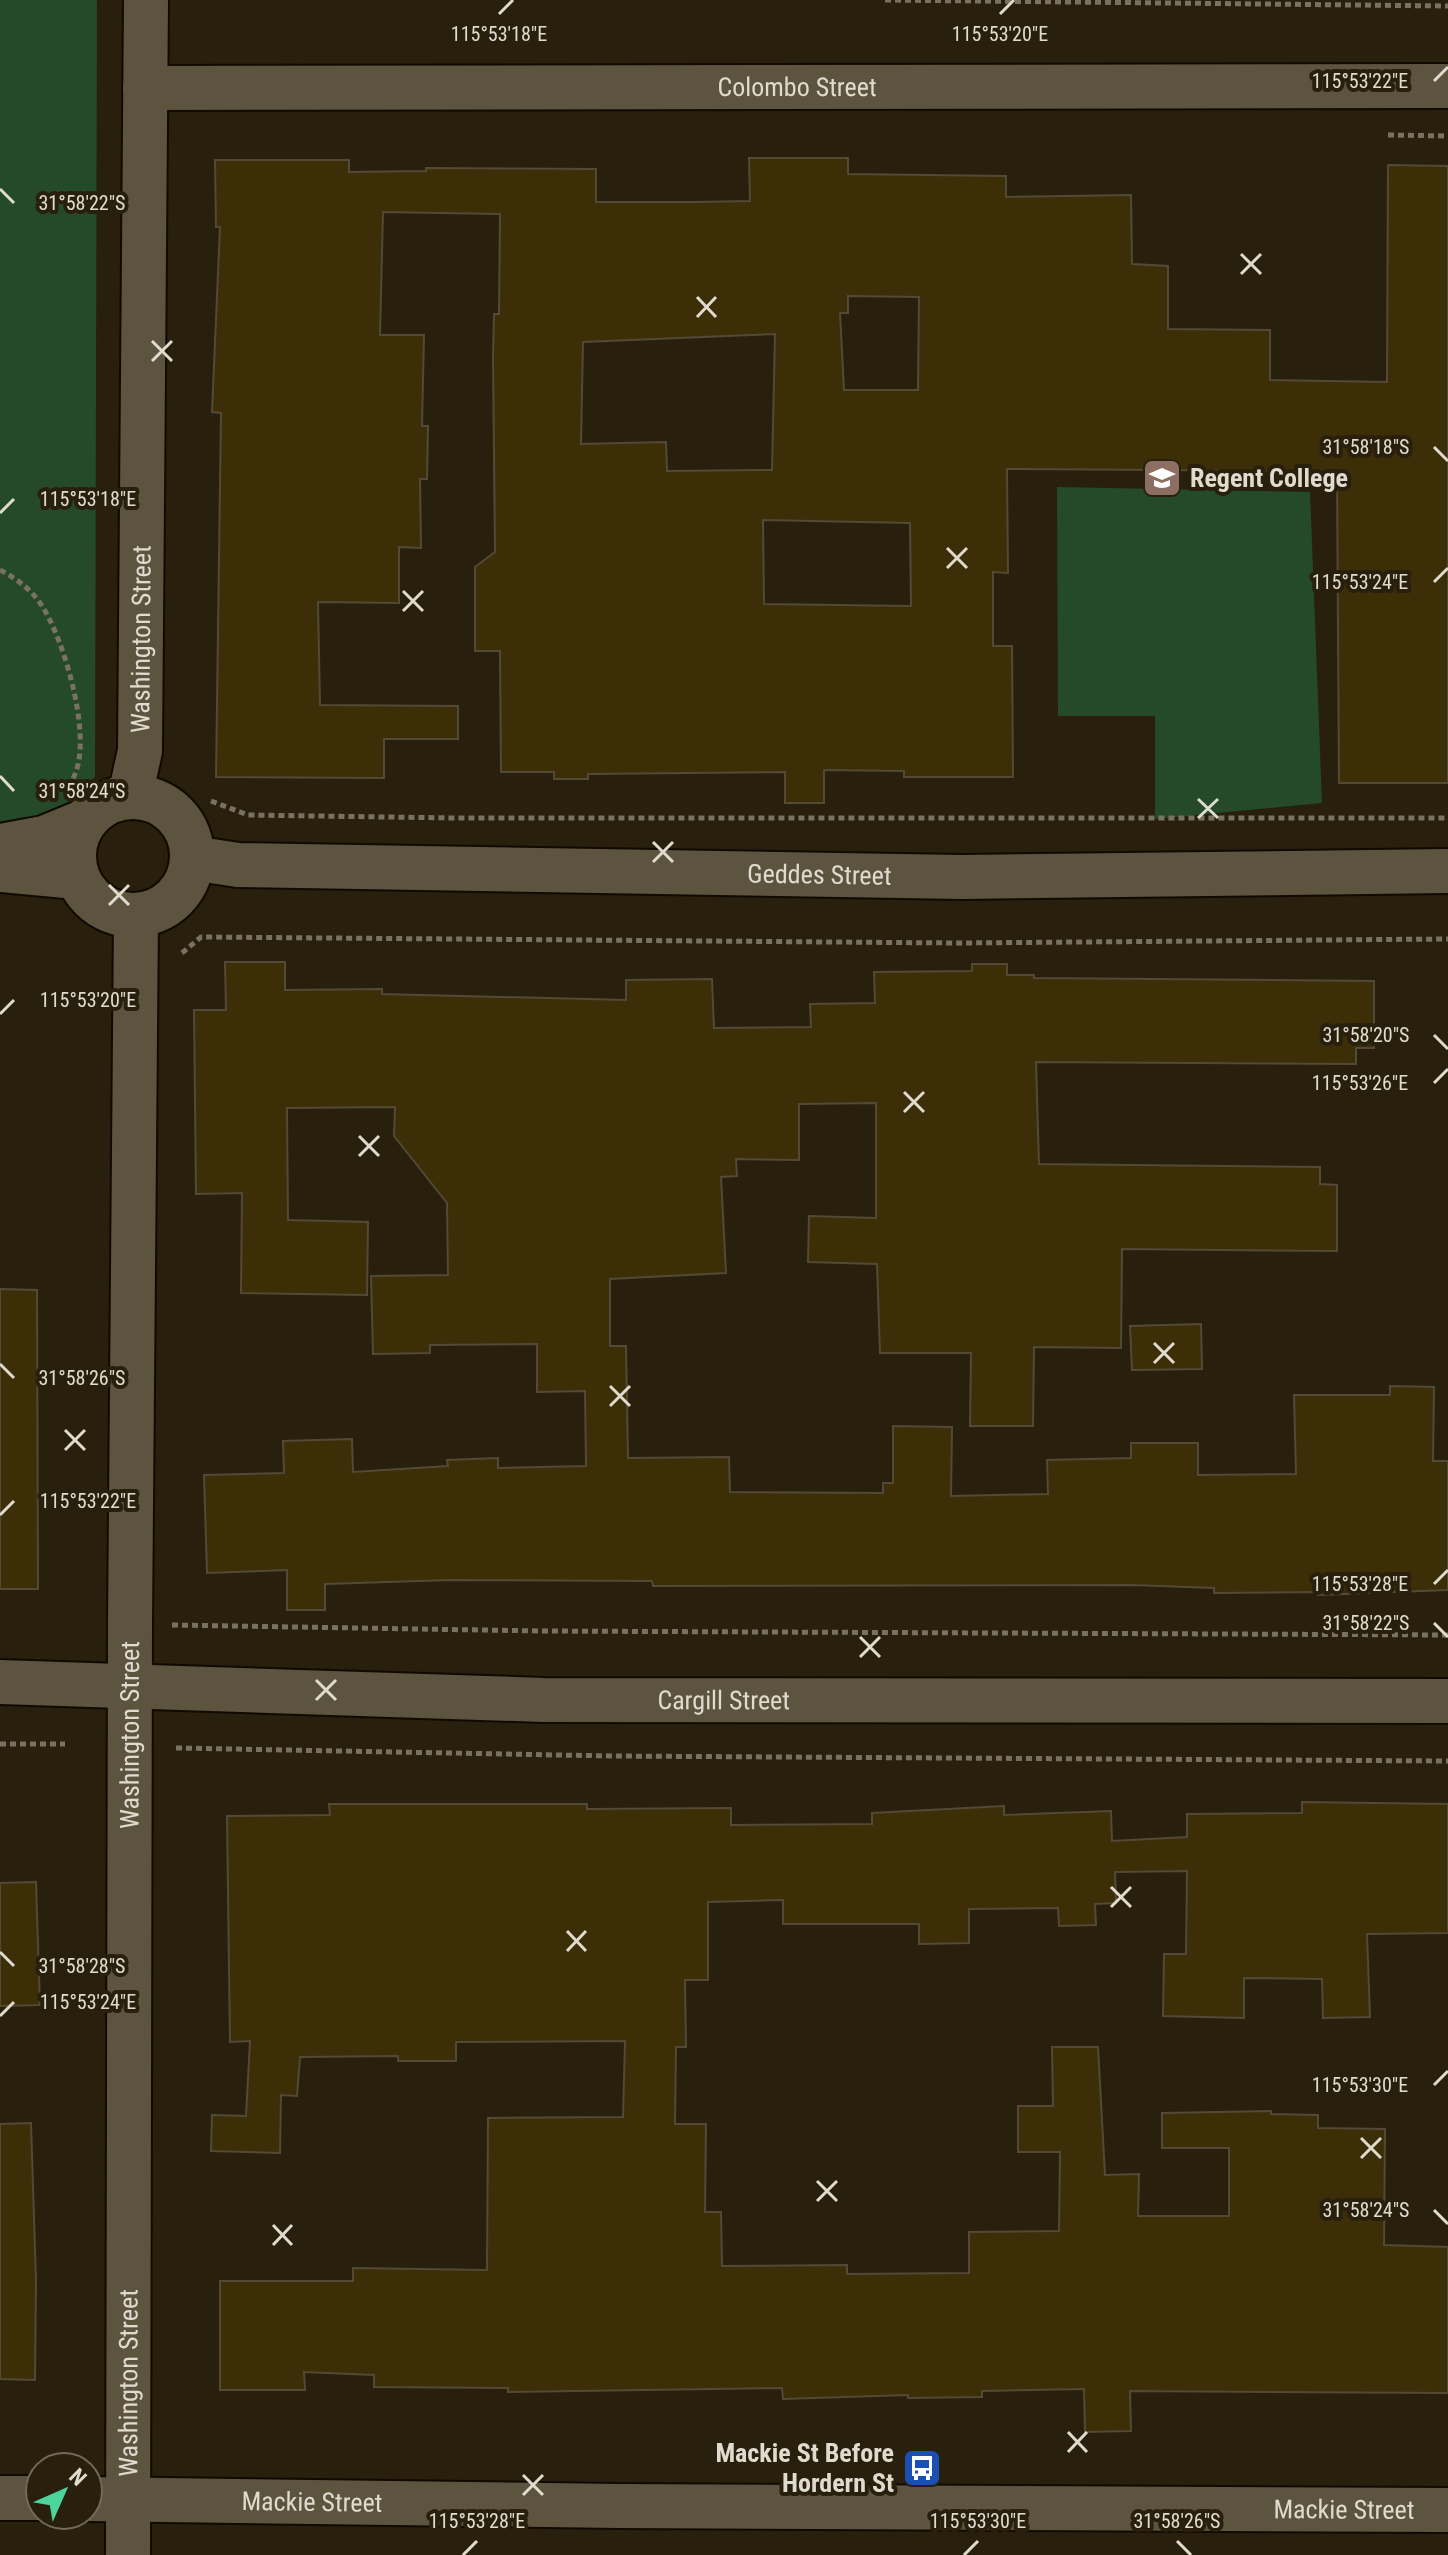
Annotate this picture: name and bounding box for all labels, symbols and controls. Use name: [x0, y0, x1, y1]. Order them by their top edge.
text: 115°53'18"E: [451, 22, 547, 46]
text: 115°53'20"E: [952, 22, 1048, 46]
text: 115°53'22"E: [1312, 69, 1408, 93]
street label: Colombo Street: [717, 72, 877, 102]
text: 31°58'22"S: [39, 191, 125, 215]
text: 31°58'18"S: [1323, 435, 1409, 459]
school or university icon: Regent College: [1141, 457, 1183, 499]
place label: Regent College: [1190, 463, 1348, 493]
text: 115°53'18"E: [40, 487, 136, 511]
street label: Washington Street: [125, 545, 157, 733]
text: 115°53'24"E: [1312, 570, 1408, 594]
text: 31°58'24"S: [39, 779, 125, 803]
street label: Geddes Street: [747, 858, 892, 891]
text: 115°53'20"E: [40, 988, 136, 1012]
text: 31°58'20"S: [1323, 1023, 1409, 1047]
text: 115°53'26"E: [1312, 1071, 1408, 1095]
text: 31°58'26"S: [39, 1366, 125, 1390]
text: 115°53'22"E: [40, 1489, 136, 1513]
text: 115°53'28"E: [1312, 1572, 1408, 1596]
text: 31°58'22"S: [1323, 1611, 1409, 1635]
street label: Washington Street: [115, 1641, 145, 1829]
street label: Cargill Street: [657, 1685, 790, 1715]
text: 31°58'28"S: [39, 1954, 125, 1978]
text: 115°53'24"E: [40, 1990, 136, 2014]
text: 115°53'30"E: [1312, 2073, 1408, 2097]
text: 31°58'24"S: [1323, 2198, 1409, 2222]
street label: Washington Street: [113, 2289, 144, 2477]
place label: Mackie St Before Hordern St: [715, 2438, 894, 2498]
bus stop icon: Mackie St Before Hordern St: [901, 2447, 943, 2489]
north arrow: [24, 2451, 104, 2531]
text: N: [64, 2464, 91, 2491]
street label: Mackie Street: [241, 2486, 383, 2518]
street label: Mackie Street: [1273, 2494, 1414, 2525]
text: 115°53'28"E: [429, 2509, 525, 2533]
text: 115°53'30"E: [930, 2509, 1026, 2533]
text: 31°58'26"S: [1134, 2509, 1220, 2533]

